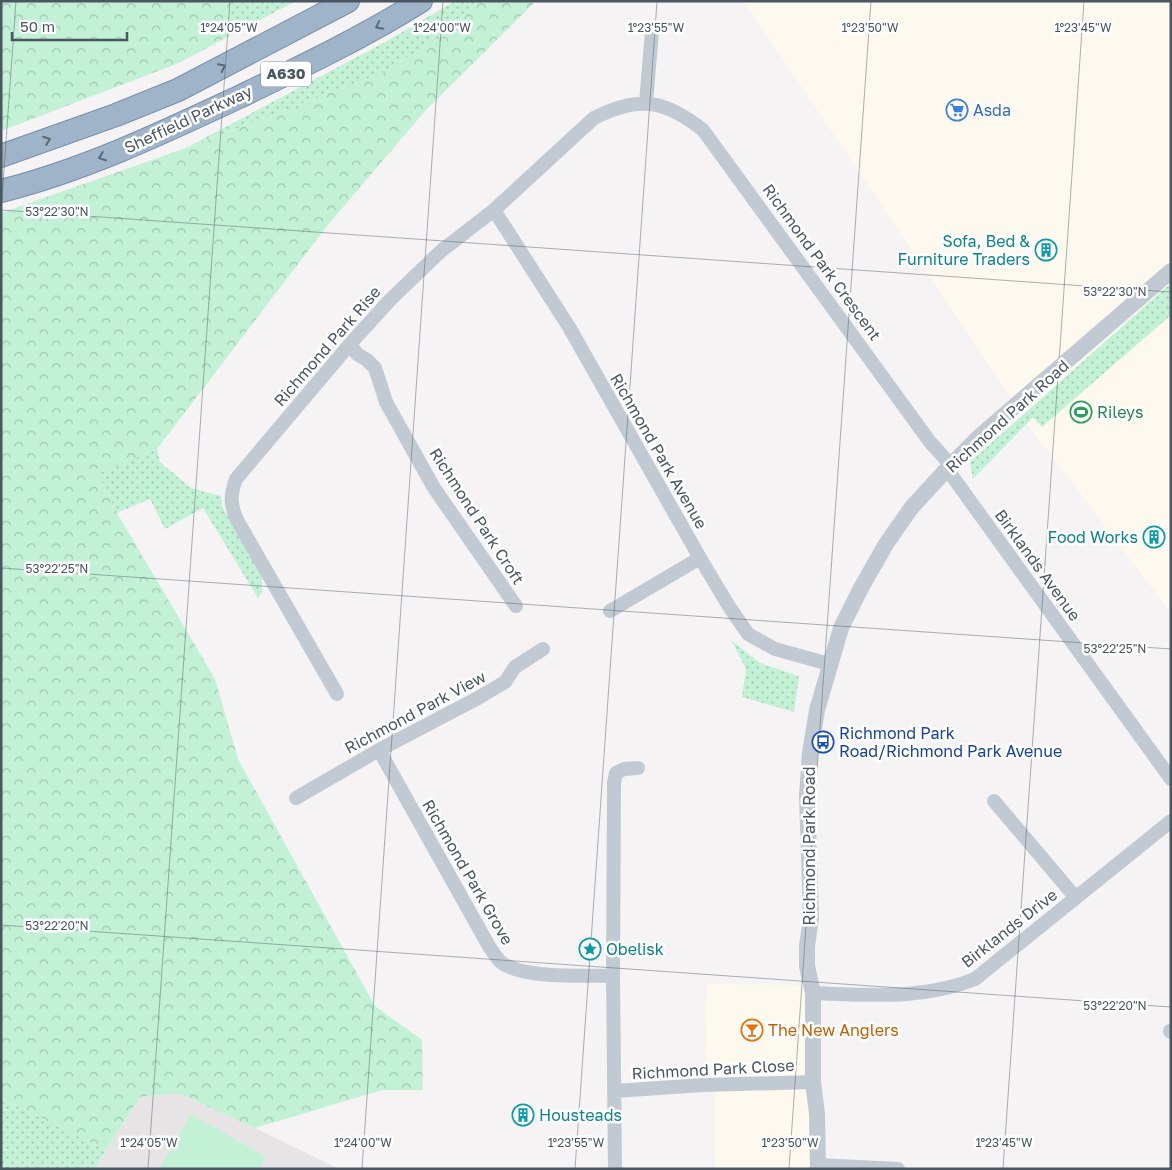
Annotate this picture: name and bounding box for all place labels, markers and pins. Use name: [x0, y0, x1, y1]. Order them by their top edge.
supermarket icon: Asda: [945, 98, 969, 122]
place label: Asda: [973, 100, 1011, 120]
place label: Sofa, Bed & Furniture Traders: [898, 231, 1030, 269]
building icon: Sofa, Bed & Furniture Traders: [1034, 238, 1058, 262]
sports icon: Rileys: [1069, 400, 1093, 424]
place label: Rileys: [1097, 402, 1144, 422]
building icon: Food Works: [1142, 525, 1166, 549]
place label: Food Works: [1048, 527, 1138, 547]
place label: Richmond Park Road/Richmond Park Avenue: [839, 723, 1062, 761]
bus stop icon: Richmond Park Road/Richmond Park Avenue: [811, 730, 835, 754]
place icon: Obelisk: [578, 937, 602, 961]
place label: Obelisk: [606, 939, 664, 959]
bar icon: The New Anglers: [740, 1018, 764, 1042]
place label: The New Anglers: [768, 1020, 899, 1040]
building icon: Housteads: [511, 1103, 535, 1127]
place label: Housteads: [539, 1105, 622, 1125]

